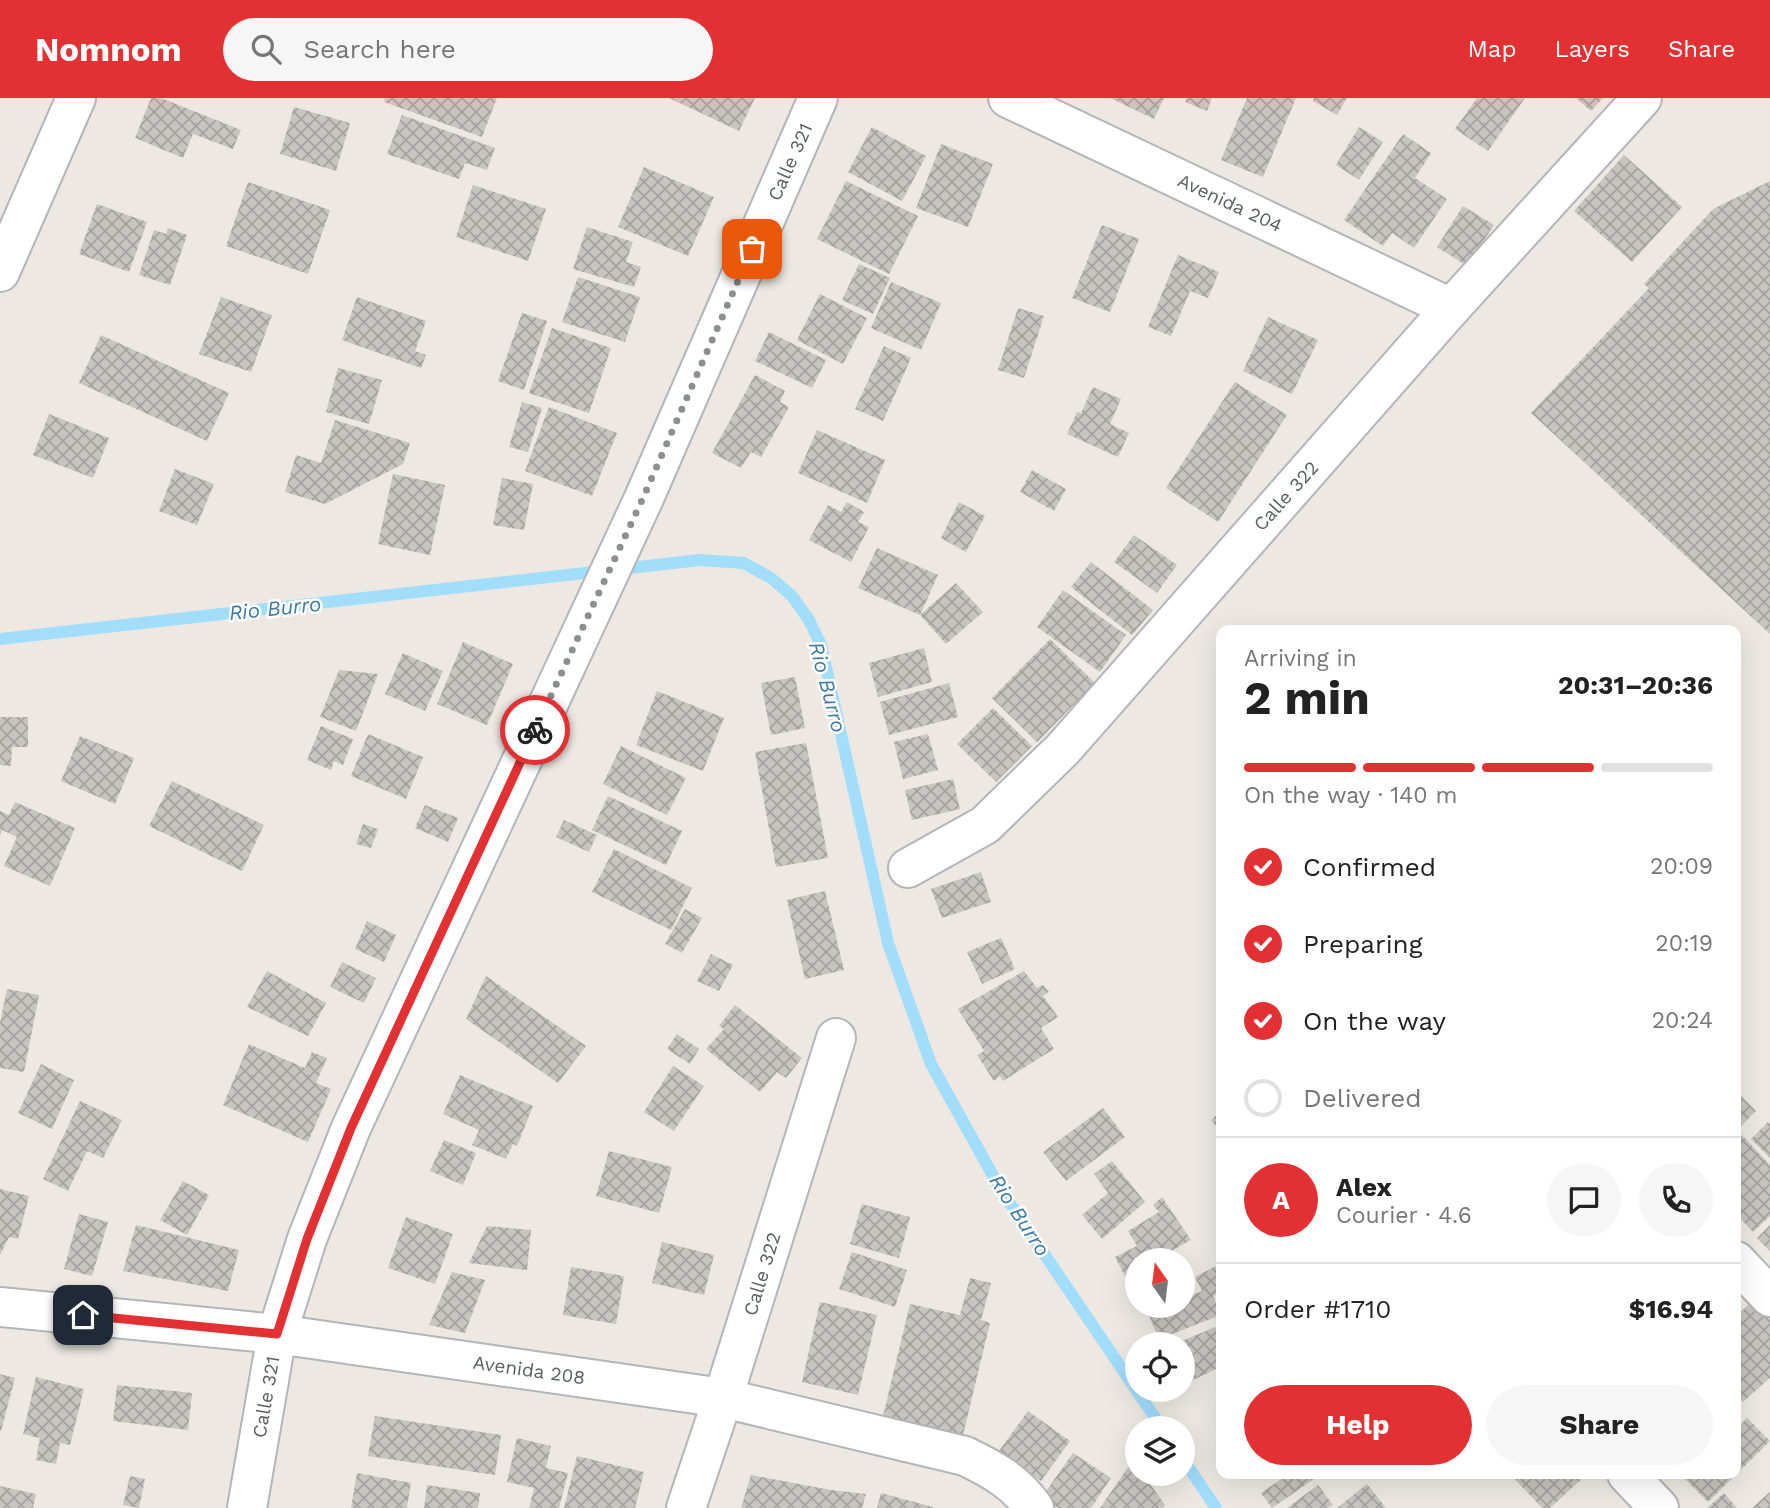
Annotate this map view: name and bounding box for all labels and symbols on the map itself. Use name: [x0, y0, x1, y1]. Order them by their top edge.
street label: Calle 321: [763, 120, 817, 204]
street label: Avenida 204: [1174, 169, 1286, 237]
pin: [722, 219, 782, 279]
street label: Calle 322: [1249, 456, 1323, 536]
water label: Rio Burro: [228, 591, 322, 625]
water label: Rio Burro: [804, 639, 852, 735]
courier: [500, 695, 570, 765]
water label: Rio Burro: [984, 1169, 1056, 1261]
street label: Calle 322: [738, 1229, 786, 1319]
north arrow: [1125, 1248, 1195, 1318]
pin: [53, 1285, 113, 1345]
street label: Avenida 208: [472, 1351, 586, 1389]
street label: Calle 321: [248, 1354, 284, 1440]

